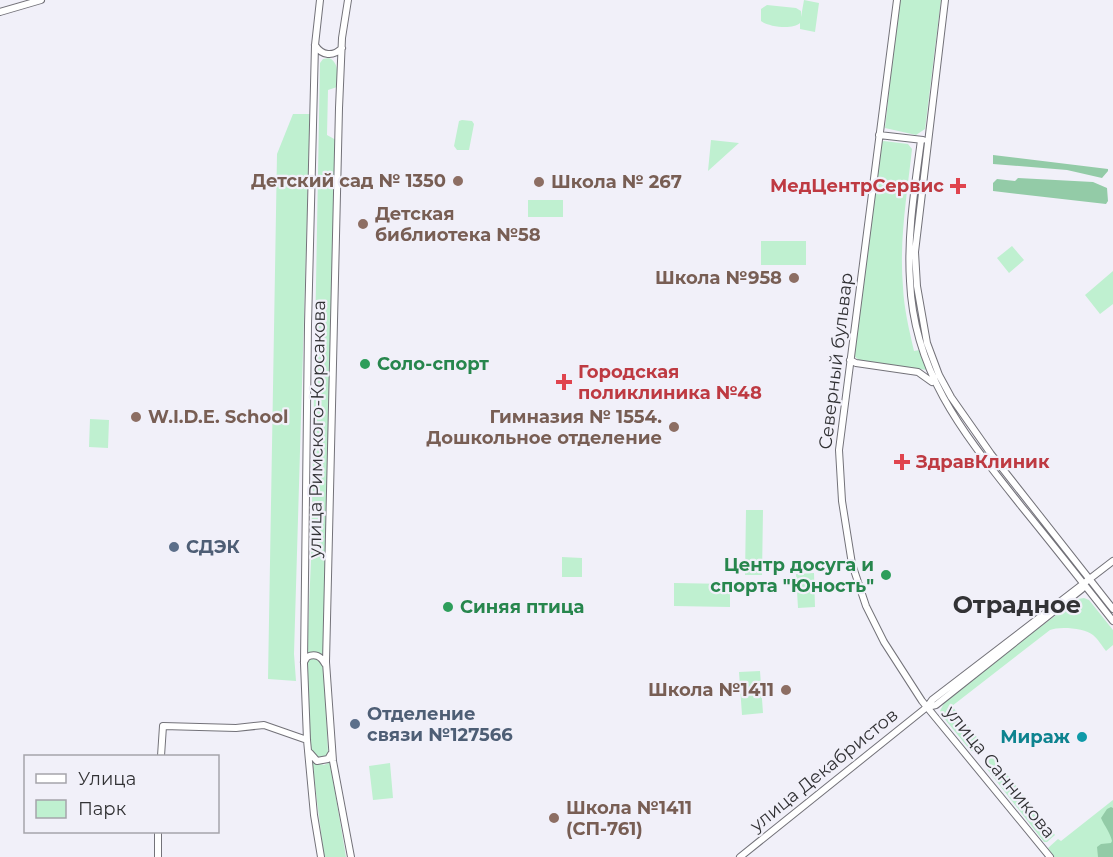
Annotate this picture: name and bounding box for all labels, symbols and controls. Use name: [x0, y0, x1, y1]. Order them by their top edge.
place label: Детский сад № 1350: [251, 170, 446, 192]
place label: Школа № 267: [551, 171, 682, 193]
marker: Детский сад № 1350: [451, 174, 465, 188]
marker: Школа № 267: [532, 175, 546, 189]
place label: МедЦентрСервис: [770, 175, 944, 197]
marker: МедЦентрСервис: [949, 177, 967, 195]
place label: Детская библиотека №58: [375, 203, 541, 246]
marker: Детская библиотека №58: [356, 217, 370, 231]
place label: Школа №958: [655, 267, 782, 289]
marker: Школа №958: [787, 271, 801, 285]
street label: Северный бульвар: [814, 271, 858, 451]
street label: улица Римского-Корсакова: [304, 300, 330, 559]
place label: Соло-спорт: [377, 353, 489, 375]
marker: Соло-спорт: [358, 357, 372, 371]
place label: Городская поликлиника №48: [578, 361, 762, 404]
marker: Городская поликлиника №48: [555, 373, 573, 391]
place label: W.I.D.E. School: [148, 406, 288, 428]
place label: Гимназия № 1554. Дошкольное отделение: [426, 406, 662, 449]
marker: W.I.D.E. School: [129, 410, 143, 424]
marker: Гимназия № 1554. Дошкольное отделение: [667, 420, 681, 434]
place label: ЗдравКлиник: [915, 451, 1050, 473]
marker: ЗдравКлиник: [893, 453, 911, 471]
place label: СДЭК: [186, 536, 241, 558]
marker: СДЭК: [167, 540, 181, 554]
place label: Центр досуга и спорта "Юность": [710, 554, 874, 597]
marker: Центр досуга и спорта "Юность": [879, 568, 893, 582]
district label: Отрадное: [953, 590, 1081, 619]
place label: Синяя птица: [460, 596, 584, 618]
marker: Синяя птица: [441, 600, 455, 614]
place label: Школа №1411: [648, 679, 774, 701]
marker: Школа №1411: [779, 683, 793, 697]
street label: улица Санникова: [939, 701, 1060, 843]
place label: Отделение связи №127566: [367, 703, 513, 746]
street label: улица Декабристов: [745, 704, 902, 837]
marker: Отделение связи №127566: [348, 717, 362, 731]
place label: Мираж: [1000, 726, 1071, 748]
marker: Мираж: [1075, 730, 1089, 744]
legend: [24, 755, 219, 833]
text: Улица: [78, 768, 136, 790]
place label: Школа №1411 (СП-761): [566, 797, 692, 840]
text: Парк: [78, 798, 127, 820]
marker: Школа №1411 (СП-761): [547, 811, 561, 825]

